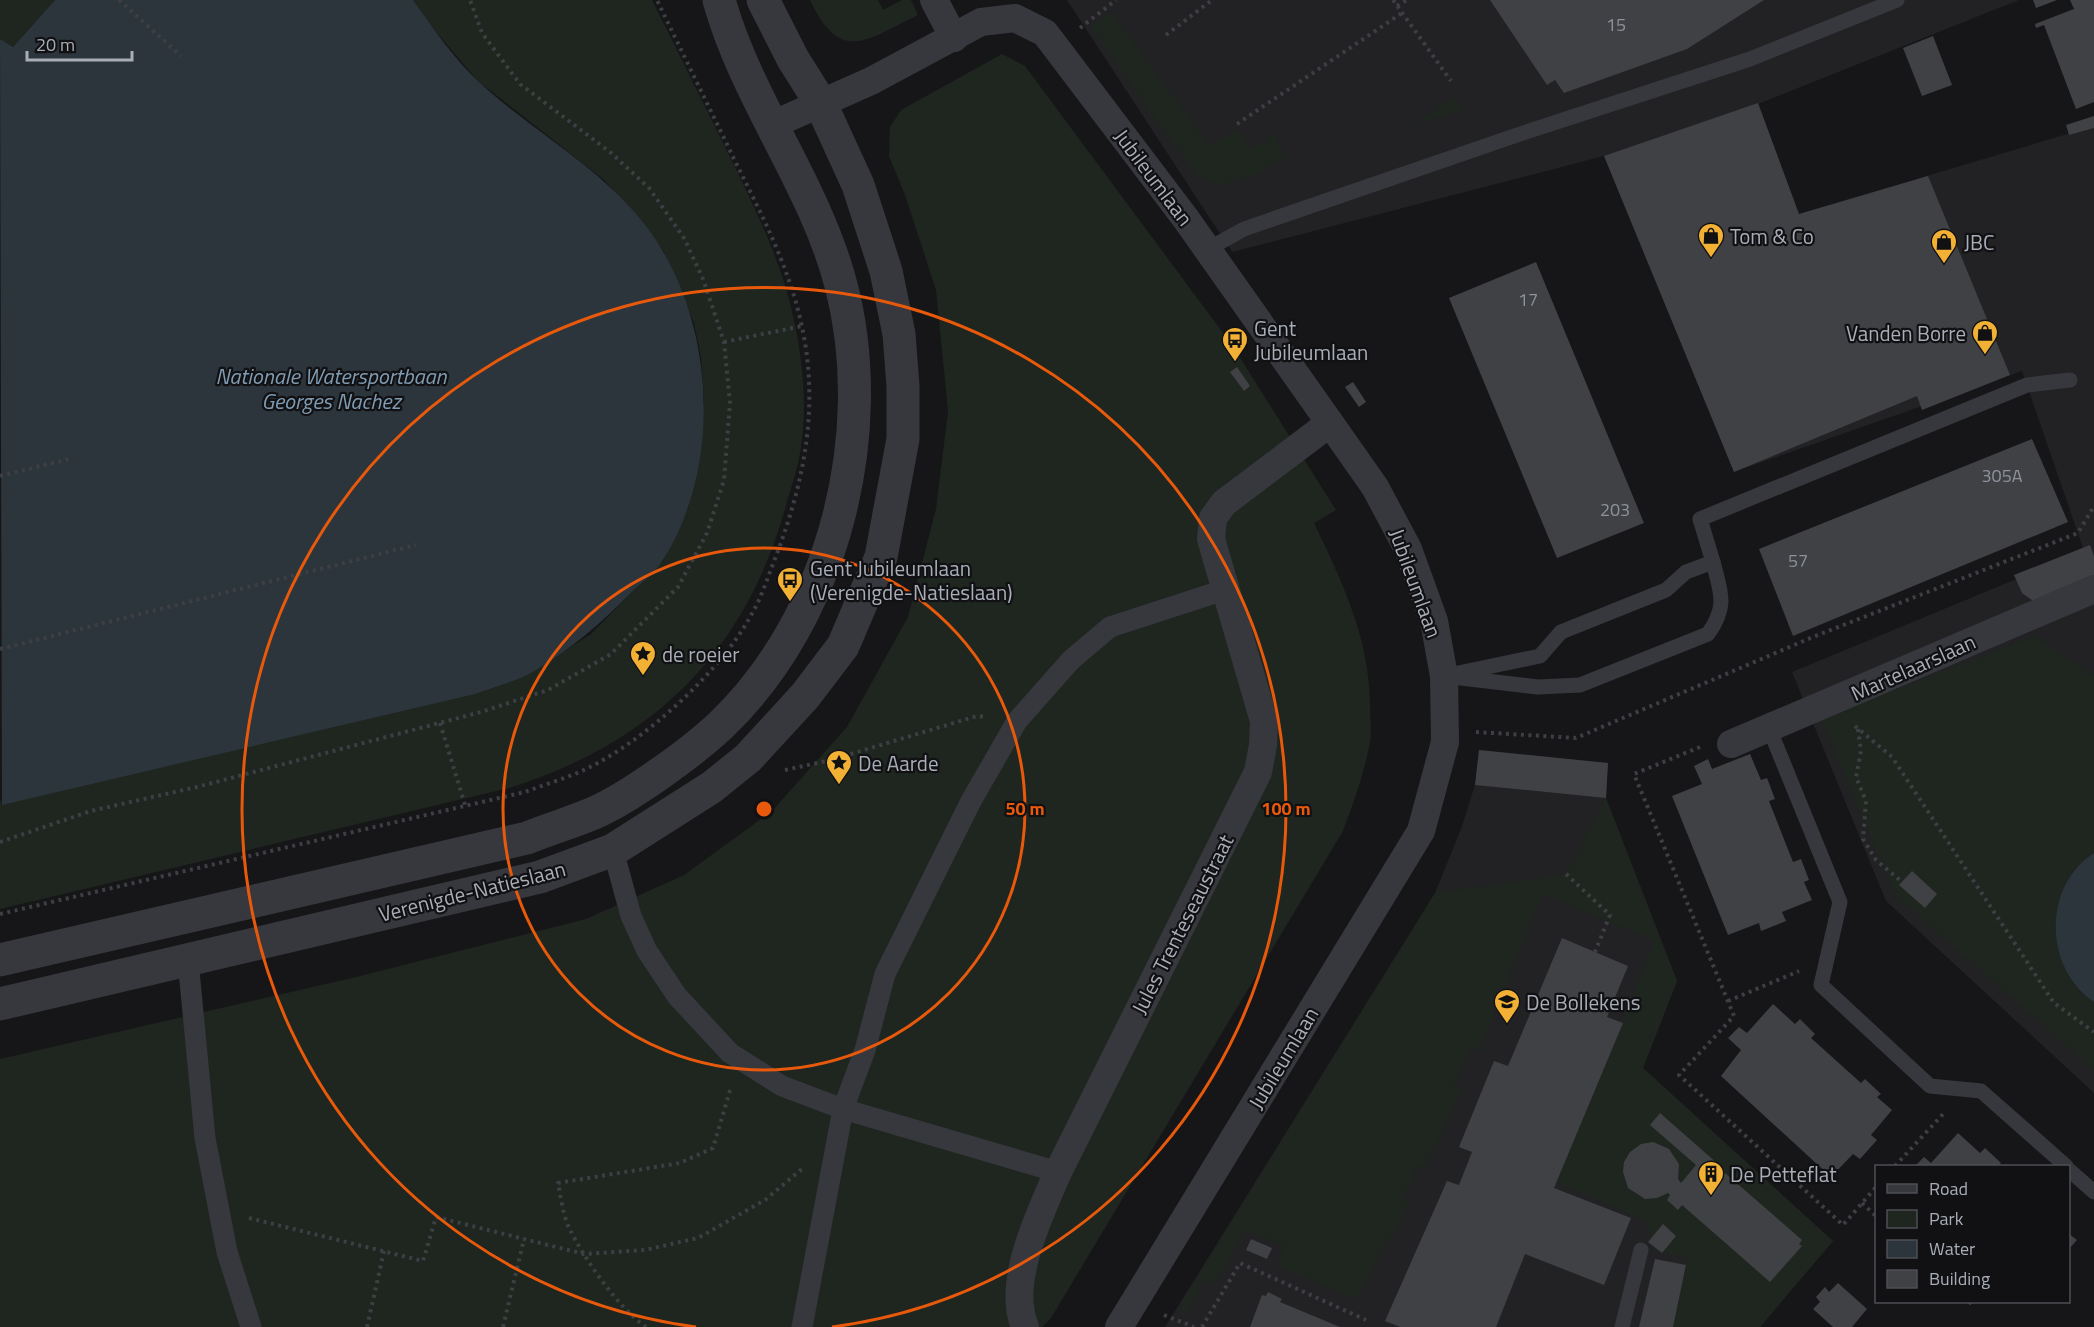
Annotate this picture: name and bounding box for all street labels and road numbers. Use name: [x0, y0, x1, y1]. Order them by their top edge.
street label: Jubileumlaan: [1107, 122, 1201, 232]
street label: Jubileumlaan: [1381, 524, 1451, 642]
street label: Martelaarslaan: [1846, 625, 1980, 709]
street label: Jules Trenteseaustraat: [1123, 828, 1241, 1019]
street label: Verenigde-Natieslaan: [375, 852, 569, 930]
street label: Jubileumlaan: [1240, 1001, 1326, 1115]

